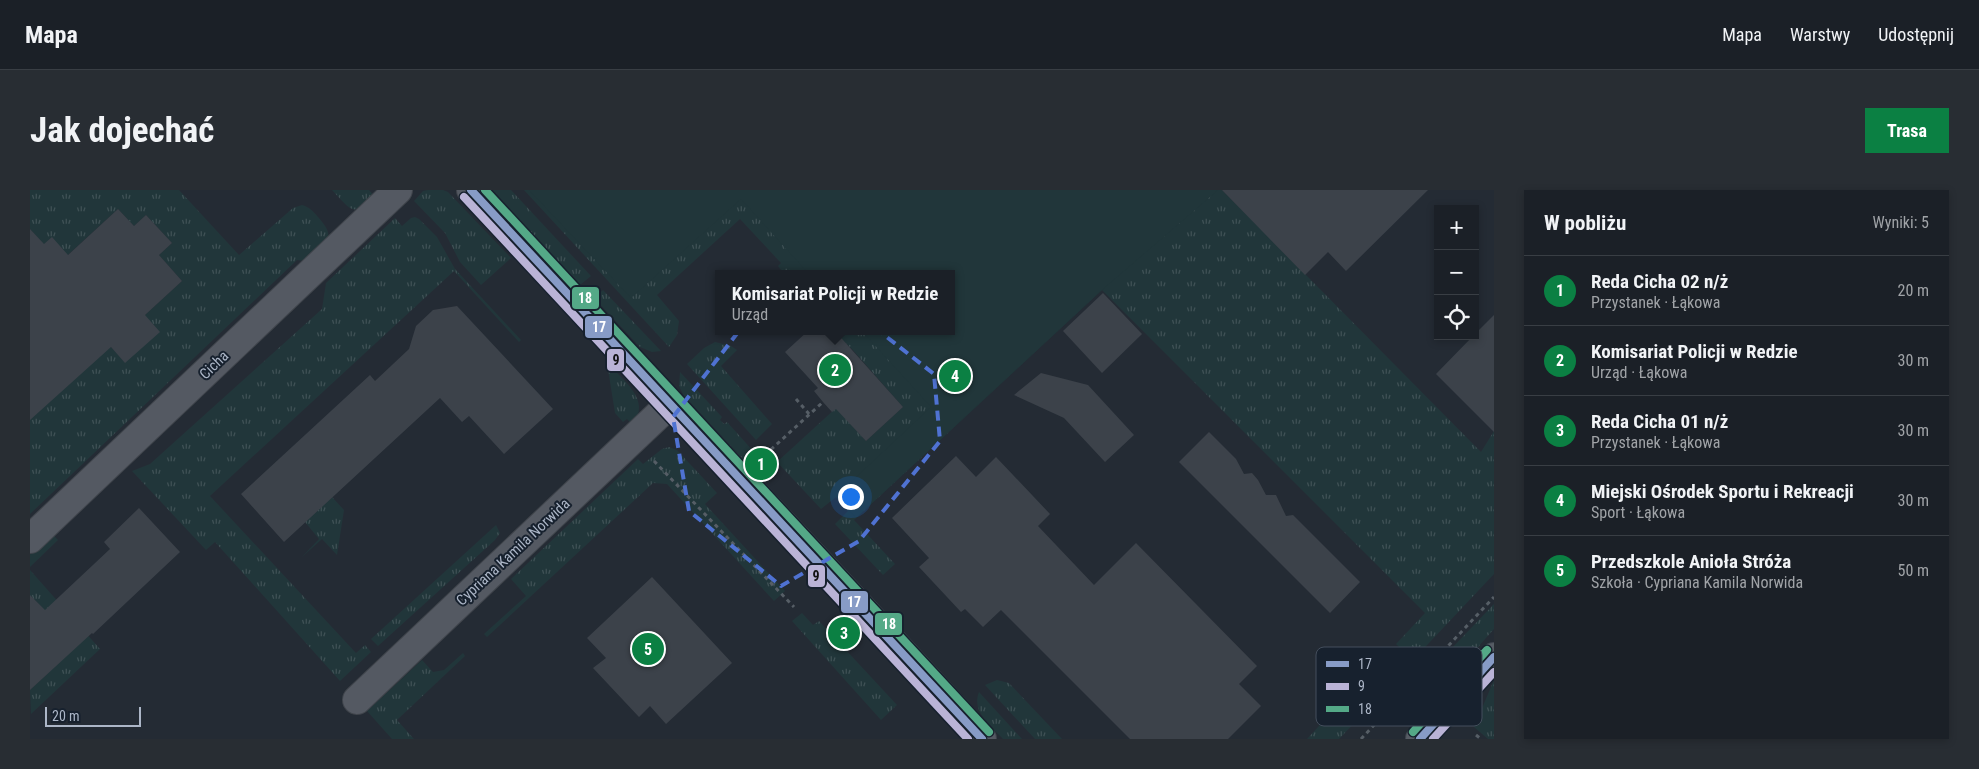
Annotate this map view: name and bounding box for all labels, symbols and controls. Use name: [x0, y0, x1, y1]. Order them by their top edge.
text: Mapa: [25, 21, 78, 49]
text: Mapa: [1722, 24, 1762, 45]
text: Warstwy: [1790, 24, 1850, 45]
text: Udostępnij: [1878, 24, 1954, 45]
button: Trasa: [1865, 108, 1949, 153]
text: Jak dojechać: [30, 110, 214, 151]
map controls: [1434, 205, 1479, 340]
button: +: [1434, 205, 1479, 250]
text: W pobliżu: [1544, 211, 1626, 235]
text: Wyniki: 5: [1873, 213, 1929, 232]
button: −: [1434, 250, 1479, 295]
popup: [715, 270, 955, 335]
text: Reda Cicha 02 n/ż: [1591, 270, 1728, 293]
text: 1: [1556, 281, 1564, 300]
text: 20 m: [1897, 281, 1929, 300]
text: Komisariat Policji w Redzie: [732, 282, 938, 305]
line badge: 18: [571, 286, 600, 310]
text: 18: [578, 290, 592, 306]
text: Przystanek · Łąkowa: [1591, 293, 1720, 312]
button: locate: [1434, 295, 1479, 340]
text: Urząd: [732, 305, 768, 324]
line badge: 17: [584, 315, 613, 339]
text: 17: [592, 319, 606, 335]
text: Komisariat Policji w Redzie: [1591, 340, 1798, 363]
street label: Cicha: [196, 347, 232, 383]
line badge: 9: [606, 348, 625, 372]
pin: 2: [819, 351, 851, 389]
text: 2: [1556, 351, 1564, 370]
text: 30 m: [1897, 351, 1929, 370]
text: 9: [612, 352, 620, 368]
pin: 4: [939, 357, 971, 395]
text: Urząd · Łąkowa: [1591, 363, 1687, 382]
text: Reda Cicha 01 n/ż: [1591, 410, 1728, 433]
text: 3: [1556, 421, 1564, 440]
text: 30 m: [1897, 421, 1929, 440]
text: Przystanek · Łąkowa: [1591, 433, 1720, 452]
pin: 1: [745, 445, 777, 483]
text: Miejski Ośrodek Sportu i Rekreacji: [1591, 480, 1854, 503]
your location: [838, 484, 864, 510]
text: 4: [1556, 491, 1564, 510]
text: 30 m: [1897, 491, 1929, 510]
street label: Cypriana Kamila Norwida: [452, 495, 574, 609]
text: Sport · Łąkowa: [1591, 503, 1685, 522]
text: Przedszkole Anioła Stróża: [1591, 550, 1791, 573]
text: 5: [1556, 561, 1564, 580]
text: 50 m: [1897, 561, 1929, 580]
line badge: 9: [807, 564, 826, 588]
text: 9: [812, 568, 820, 584]
text: Szkoła · Cypriana Kamila Norwida: [1591, 573, 1803, 592]
line badge: 17: [840, 590, 869, 614]
text: 17: [847, 594, 861, 610]
line badge: 18: [874, 612, 903, 636]
pin: 3: [828, 614, 860, 652]
text: 18: [882, 616, 896, 632]
pin: 5: [632, 630, 664, 668]
legend: [1316, 647, 1482, 726]
text: 17: [1358, 656, 1372, 672]
text: 9: [1358, 678, 1365, 694]
text: 18: [1358, 701, 1372, 717]
scale bar: [45, 704, 141, 727]
text: 20 m: [52, 708, 80, 724]

